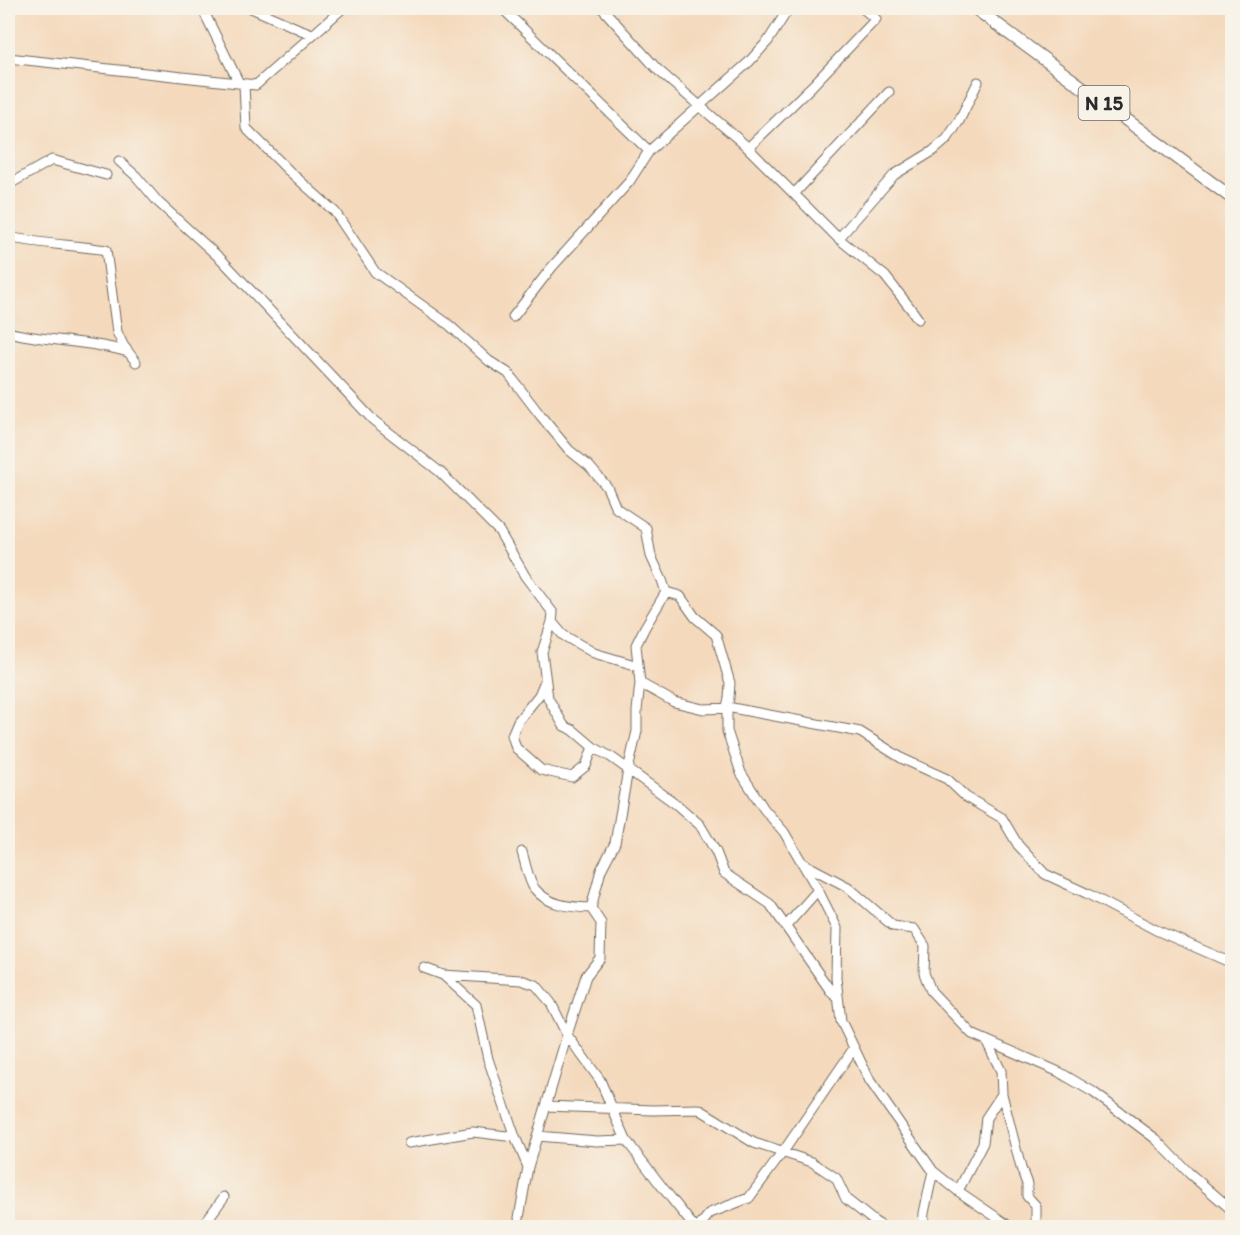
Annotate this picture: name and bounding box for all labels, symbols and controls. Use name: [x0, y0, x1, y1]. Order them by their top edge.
road number: N 15: [1078, 86, 1130, 120]

